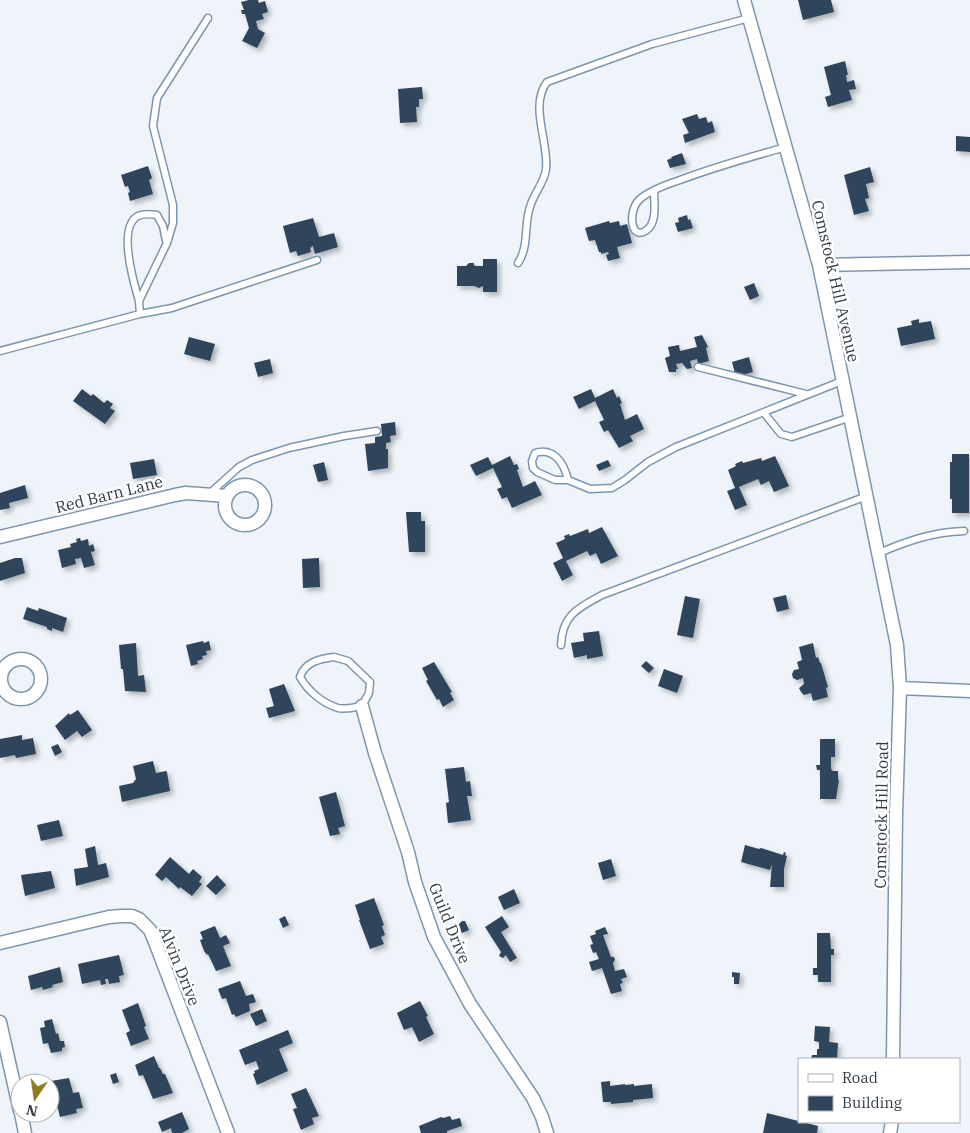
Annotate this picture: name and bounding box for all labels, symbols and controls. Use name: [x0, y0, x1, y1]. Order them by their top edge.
street label: Comstock Hill Avenue: [808, 198, 864, 364]
street label: Red Barn Lane: [53, 471, 165, 517]
street label: Comstock Hill Road: [870, 741, 892, 889]
street label: Guild Drive: [425, 880, 475, 966]
street label: Alvin Drive: [155, 924, 205, 1008]
legend: [798, 1058, 960, 1123]
text: Road: [842, 1068, 878, 1087]
north arrow: [10, 1073, 60, 1123]
text: Building: [842, 1093, 902, 1112]
text: N: [25, 1101, 39, 1121]

